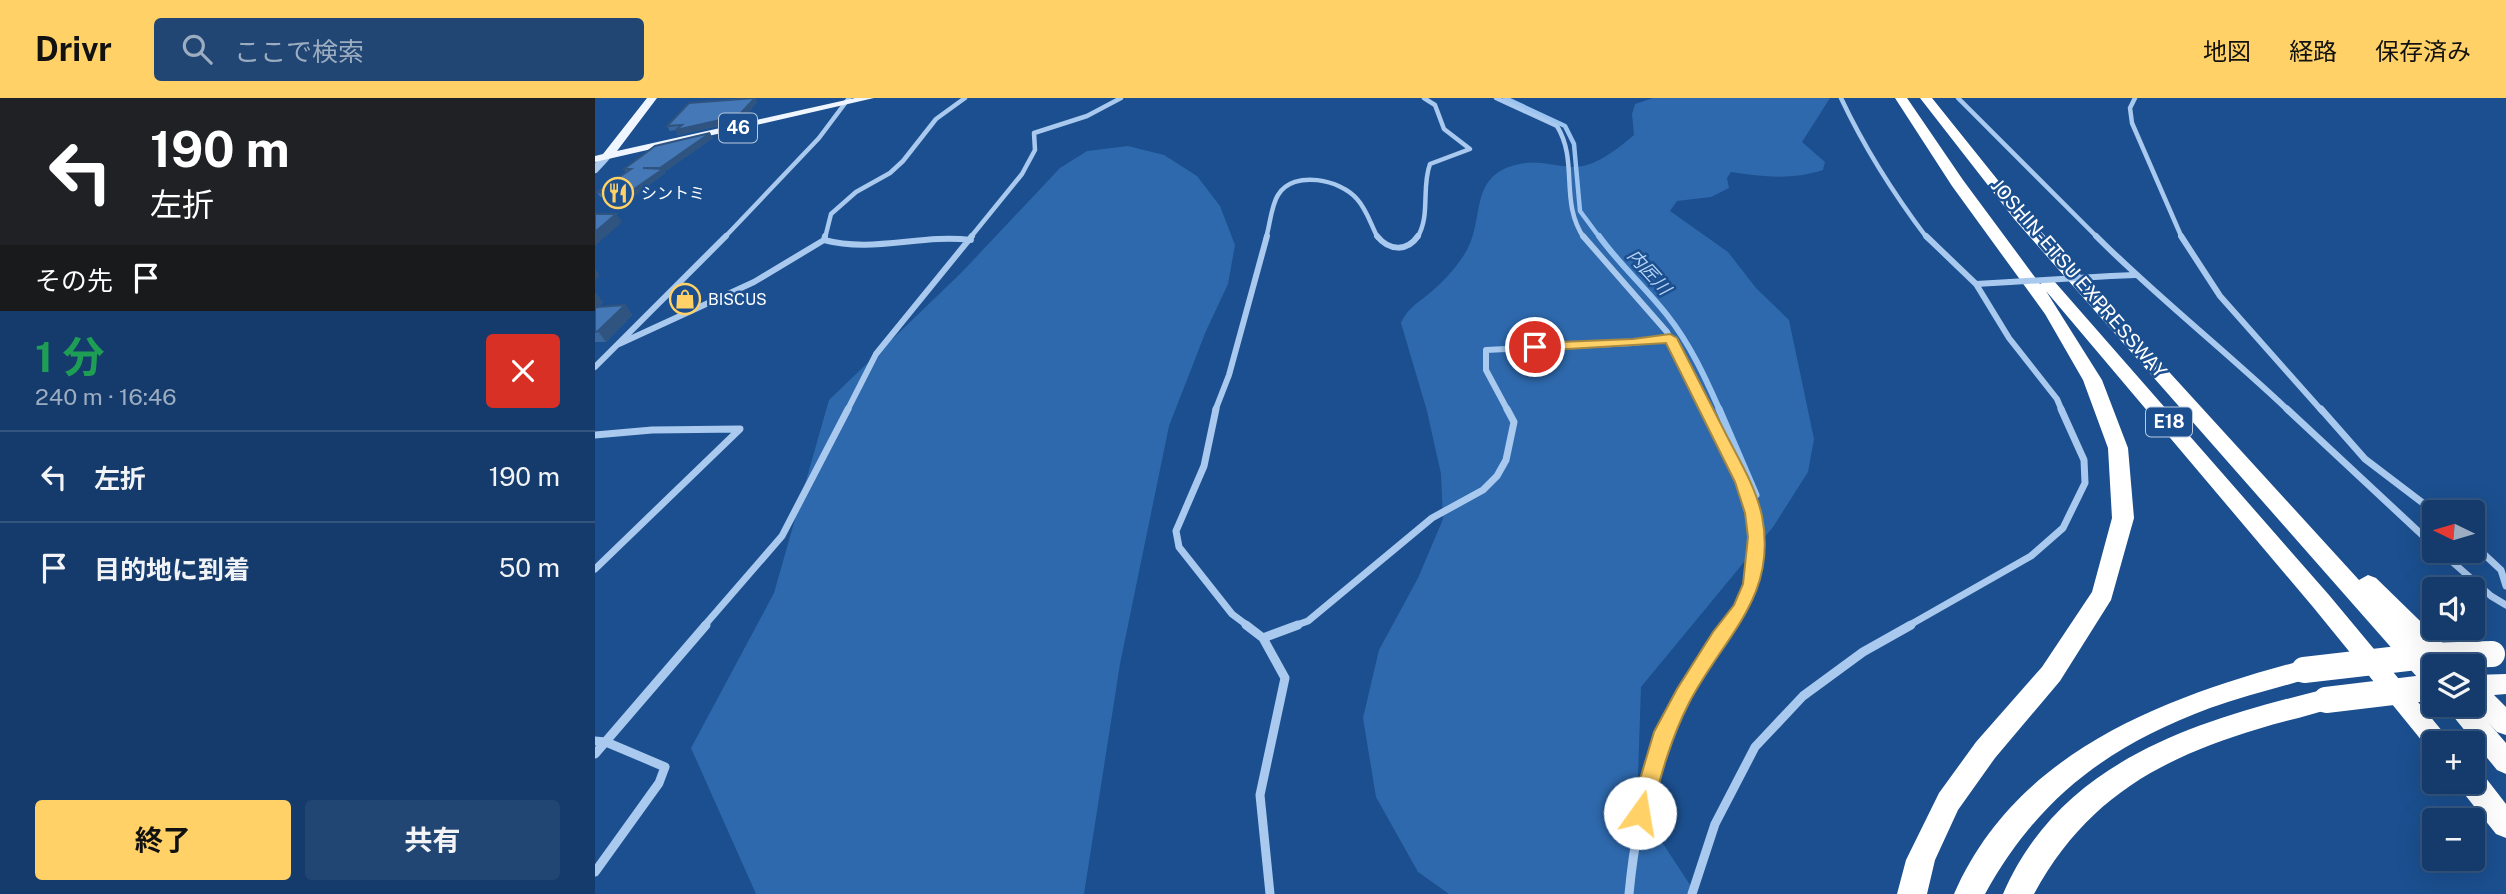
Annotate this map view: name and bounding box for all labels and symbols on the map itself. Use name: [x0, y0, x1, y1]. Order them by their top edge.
road number: 46: [719, 113, 757, 142]
street label: JOSHIN-ETSU EXPRESSWAY: [1987, 174, 2172, 382]
restaurant icon: シントミ: [601, 176, 635, 210]
place label: シントミ: [641, 184, 705, 203]
water label: 内匠川: [1624, 245, 1677, 300]
shop icon: BISCUS: [668, 282, 702, 316]
place label: BISCUS: [708, 290, 767, 309]
pin: [1505, 317, 1565, 377]
road number: E18: [2146, 408, 2192, 436]
north arrow: [2422, 500, 2485, 564]
position arrow: [1603, 776, 1677, 850]

